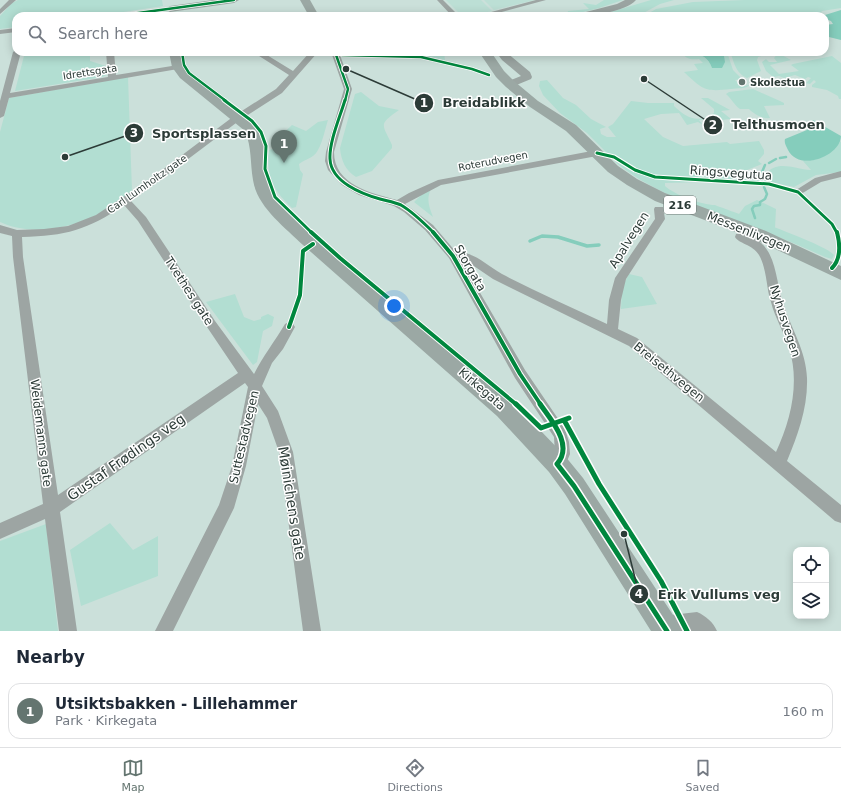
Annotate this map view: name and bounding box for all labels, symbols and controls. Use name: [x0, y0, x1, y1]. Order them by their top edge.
search box: [12, 12, 829, 56]
icon: search: [26, 23, 48, 45]
text: Search here: [58, 25, 148, 43]
street label: Idrettsgata: [62, 62, 118, 82]
marker: Skolestua: [737, 77, 747, 87]
place label: Skolestua: [750, 77, 805, 88]
callout: Breidablikk: [414, 90, 534, 115]
text: Breidablikk: [442, 95, 526, 110]
text: 1: [420, 96, 428, 110]
callout: Telthusmoen: [703, 112, 833, 137]
text: Telthusmoen: [731, 117, 825, 132]
text: 2: [709, 118, 717, 132]
callout: Sportsplassen: [124, 121, 264, 146]
text: 3: [130, 126, 138, 140]
text: Sportsplassen: [152, 126, 256, 141]
pin: 1: [271, 130, 297, 163]
street label: Roterudvegen: [457, 149, 529, 173]
street label: Carl Lumholtz gate: [105, 152, 189, 216]
street label: Ringsvegutua: [689, 163, 773, 183]
road number: 216: [664, 196, 696, 214]
street label: Apalvegen: [606, 209, 652, 271]
street label: Messenlivegen: [705, 209, 793, 255]
street label: Storgata: [451, 242, 489, 294]
street label: Tvethes gate: [161, 253, 216, 328]
street label: Nyhusvegen: [767, 283, 803, 359]
your location: [384, 296, 404, 316]
street label: Breisethvegen: [631, 339, 707, 405]
street label: Kirkegata: [456, 365, 508, 413]
street label: Weidemanns gate: [27, 378, 55, 488]
street label: Suttestadvegen: [226, 389, 262, 485]
street label: Gustaf Frødings veg: [64, 410, 188, 504]
street label: Møinichens gate: [275, 445, 309, 561]
map controls: [793, 547, 829, 619]
button: locate: [793, 547, 829, 583]
callout: Erik Vullums veg: [629, 581, 788, 606]
button: layers: [793, 583, 829, 619]
text: 4: [635, 587, 643, 601]
text: Erik Vullums veg: [658, 587, 780, 602]
text: Nearby: [16, 647, 85, 667]
text: Utsiktsbakken - Lillehammer: [55, 695, 297, 713]
text: 1: [25, 704, 35, 719]
text: 160 m: [782, 704, 824, 719]
text: Park · Kirkegata: [55, 713, 157, 728]
tab: Map: [121, 757, 145, 794]
tab: Directions: [387, 757, 443, 794]
tab: Saved: [686, 757, 720, 794]

